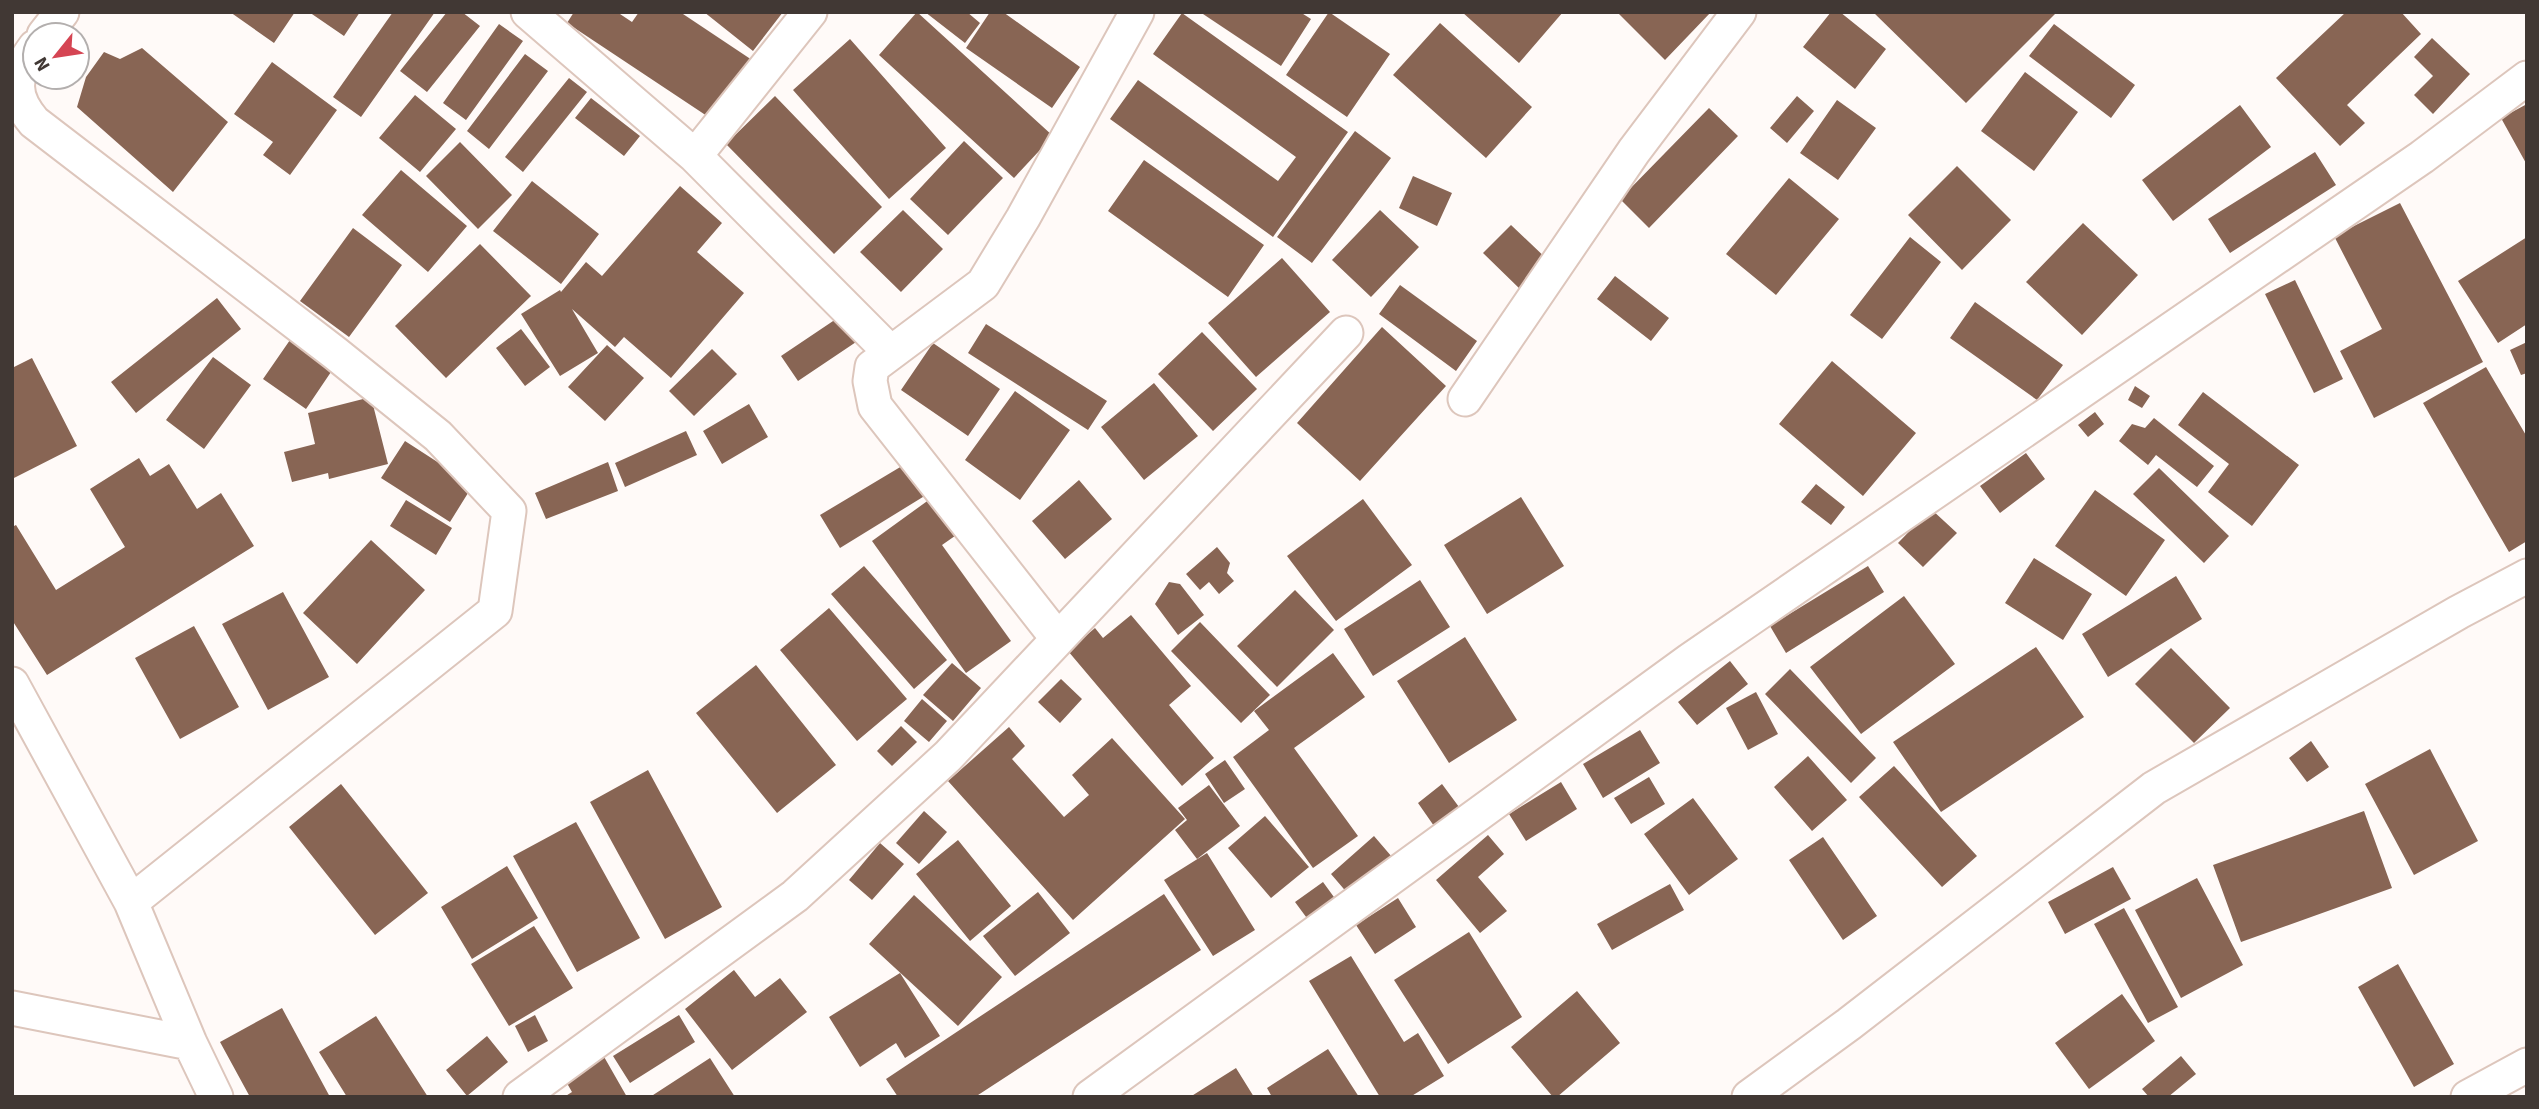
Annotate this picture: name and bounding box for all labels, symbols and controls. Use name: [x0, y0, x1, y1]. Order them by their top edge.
north arrow: [21, 21, 91, 91]
text: N: [28, 52, 57, 76]

